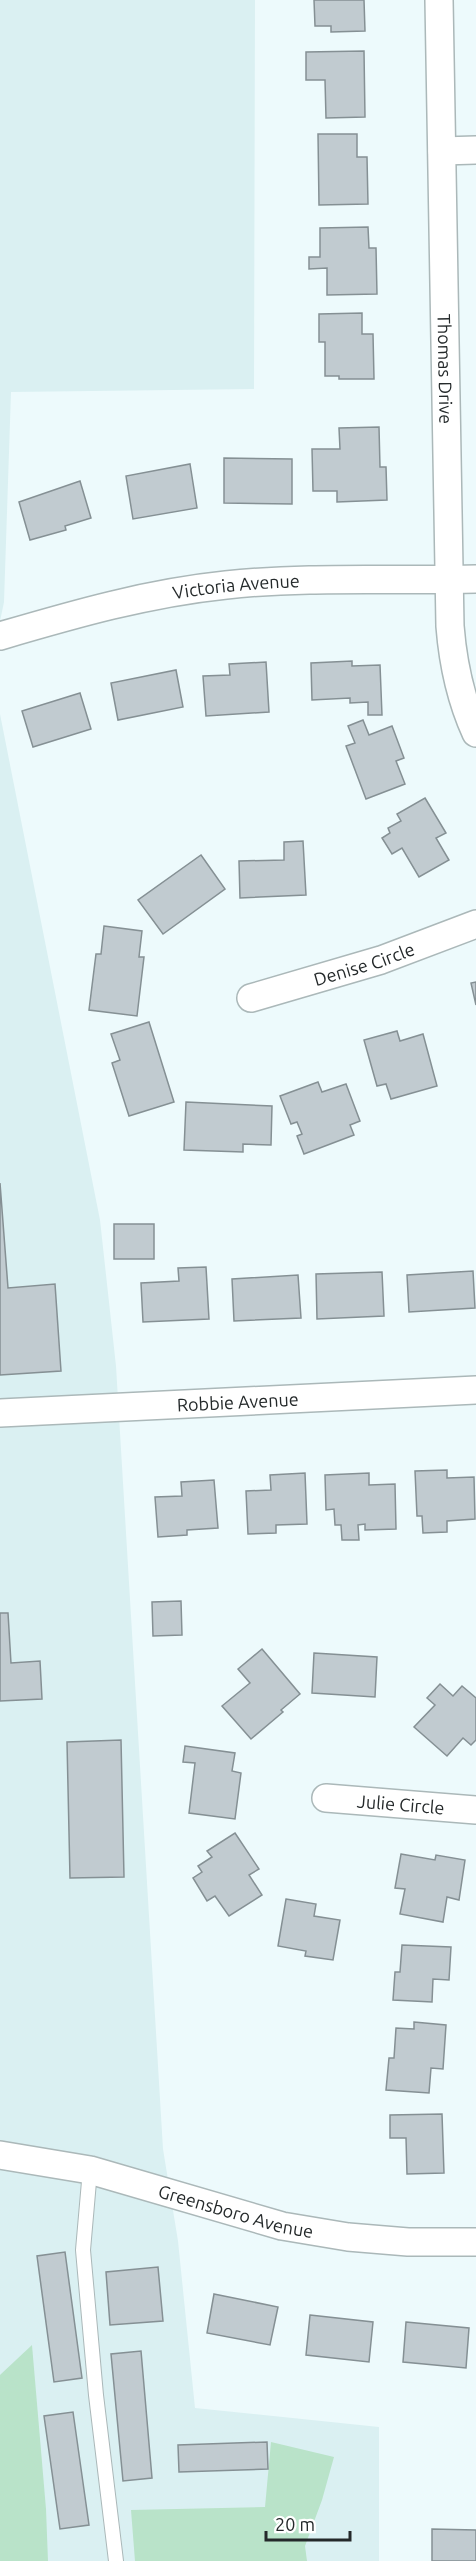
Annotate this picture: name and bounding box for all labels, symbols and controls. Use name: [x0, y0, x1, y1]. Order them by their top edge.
street label: Thomas Drive: [435, 314, 456, 424]
street label: Victoria Avenue: [171, 570, 300, 602]
street label: Denise Circle: [311, 938, 417, 989]
street label: Robbie Avenue: [176, 1389, 299, 1414]
street label: Julie Circle: [356, 1791, 445, 1817]
street label: Greensboro Avenue: [156, 2181, 315, 2241]
scale bar: [266, 2504, 350, 2542]
text: 20 m: [275, 2514, 315, 2534]

